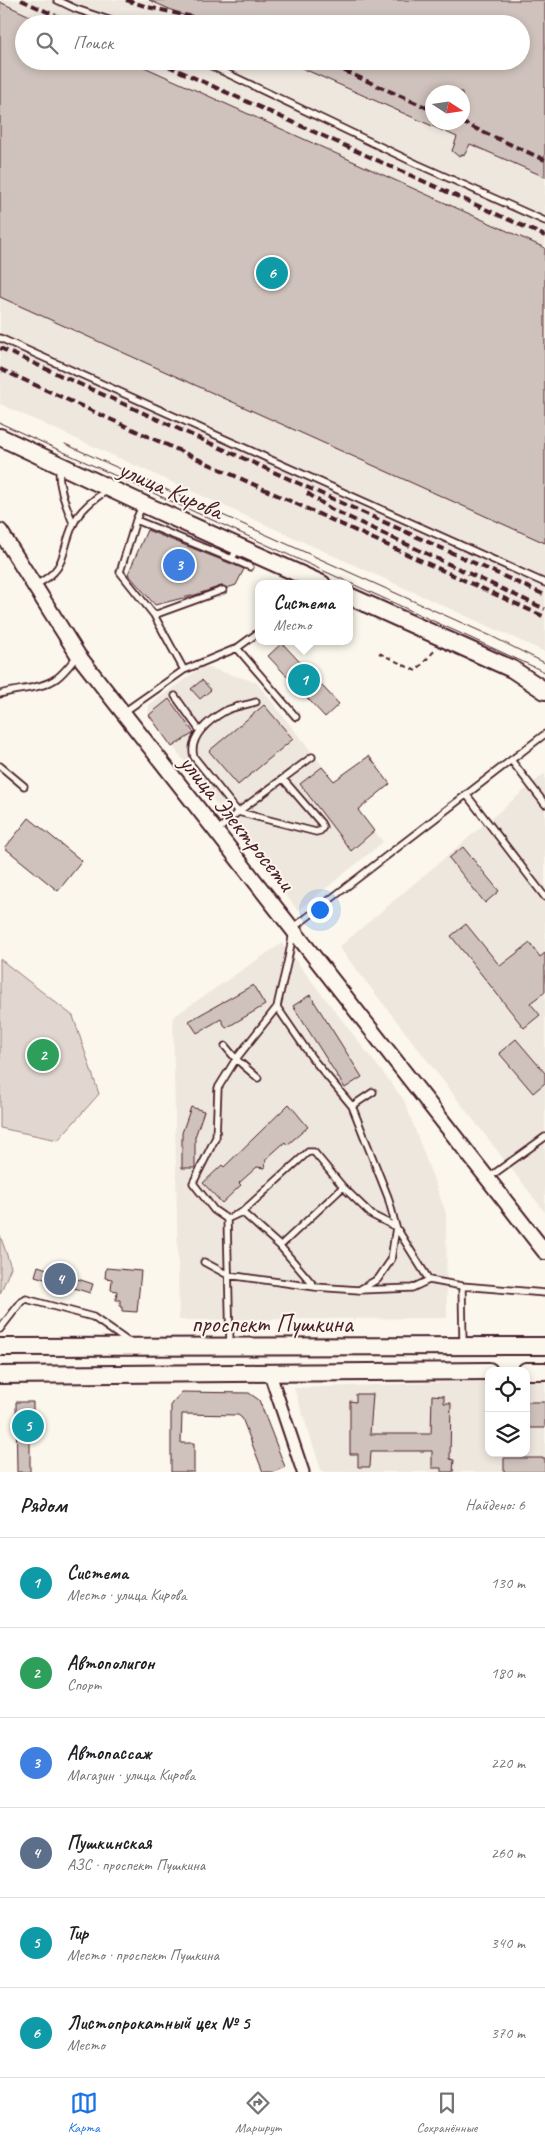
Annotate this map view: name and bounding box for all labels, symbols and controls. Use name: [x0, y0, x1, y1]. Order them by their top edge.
search box: [15, 15, 530, 70]
icon: search: [33, 29, 61, 57]
text: Поиск: [73, 31, 113, 55]
north arrow: [425, 85, 470, 130]
pin: 6: [256, 254, 288, 292]
street label: улица Кирова: [112, 452, 230, 528]
pin: 3: [163, 546, 195, 584]
popup: [255, 580, 353, 645]
text: Система: [273, 591, 335, 615]
text: Место: [273, 615, 311, 635]
pin: 1: [288, 661, 320, 699]
street label: улица Электросети: [171, 746, 303, 899]
your location: [307, 897, 333, 923]
pin: 2: [27, 1036, 59, 1074]
pin: 4: [44, 1260, 76, 1298]
street label: проспект Пушкина: [191, 1308, 355, 1340]
map controls: [485, 1367, 530, 1457]
button: locate: [485, 1367, 530, 1412]
pin: 5: [12, 1407, 44, 1445]
button: layers: [485, 1412, 530, 1457]
text: Рядом: [20, 1492, 67, 1518]
text: Найдено: 6: [465, 1495, 525, 1515]
text: Система: [67, 1561, 128, 1585]
text: 1: [32, 1573, 40, 1593]
text: 130 m: [491, 1573, 525, 1593]
text: Место · улица Кирова: [67, 1585, 186, 1605]
text: Автополигон: [67, 1651, 155, 1675]
text: 2: [32, 1663, 40, 1683]
text: 180 m: [491, 1663, 525, 1683]
text: Спорт: [67, 1675, 102, 1695]
text: Автопассаж: [67, 1741, 151, 1765]
text: 3: [32, 1753, 40, 1773]
text: 220 m: [491, 1753, 525, 1773]
text: Магазин · улица Кирова: [67, 1765, 195, 1785]
text: Пушкинская: [67, 1831, 152, 1855]
text: 4: [32, 1843, 40, 1863]
text: 260 m: [491, 1843, 525, 1863]
text: АЗС · проспект Пушкина: [67, 1855, 205, 1875]
text: Тир: [67, 1921, 88, 1945]
text: 5: [33, 1933, 39, 1953]
text: 340 m: [491, 1933, 525, 1953]
text: Место · проспект Пушкина: [67, 1945, 219, 1965]
text: Листопрокатный цех № 5: [67, 2011, 250, 2035]
text: 6: [32, 2023, 40, 2043]
text: 370 m: [491, 2023, 525, 2043]
text: Место: [67, 2035, 105, 2055]
tab: Карта: [68, 2089, 100, 2136]
tab: Маршрут: [235, 2089, 281, 2136]
tab: Сохранённые: [417, 2089, 477, 2136]

